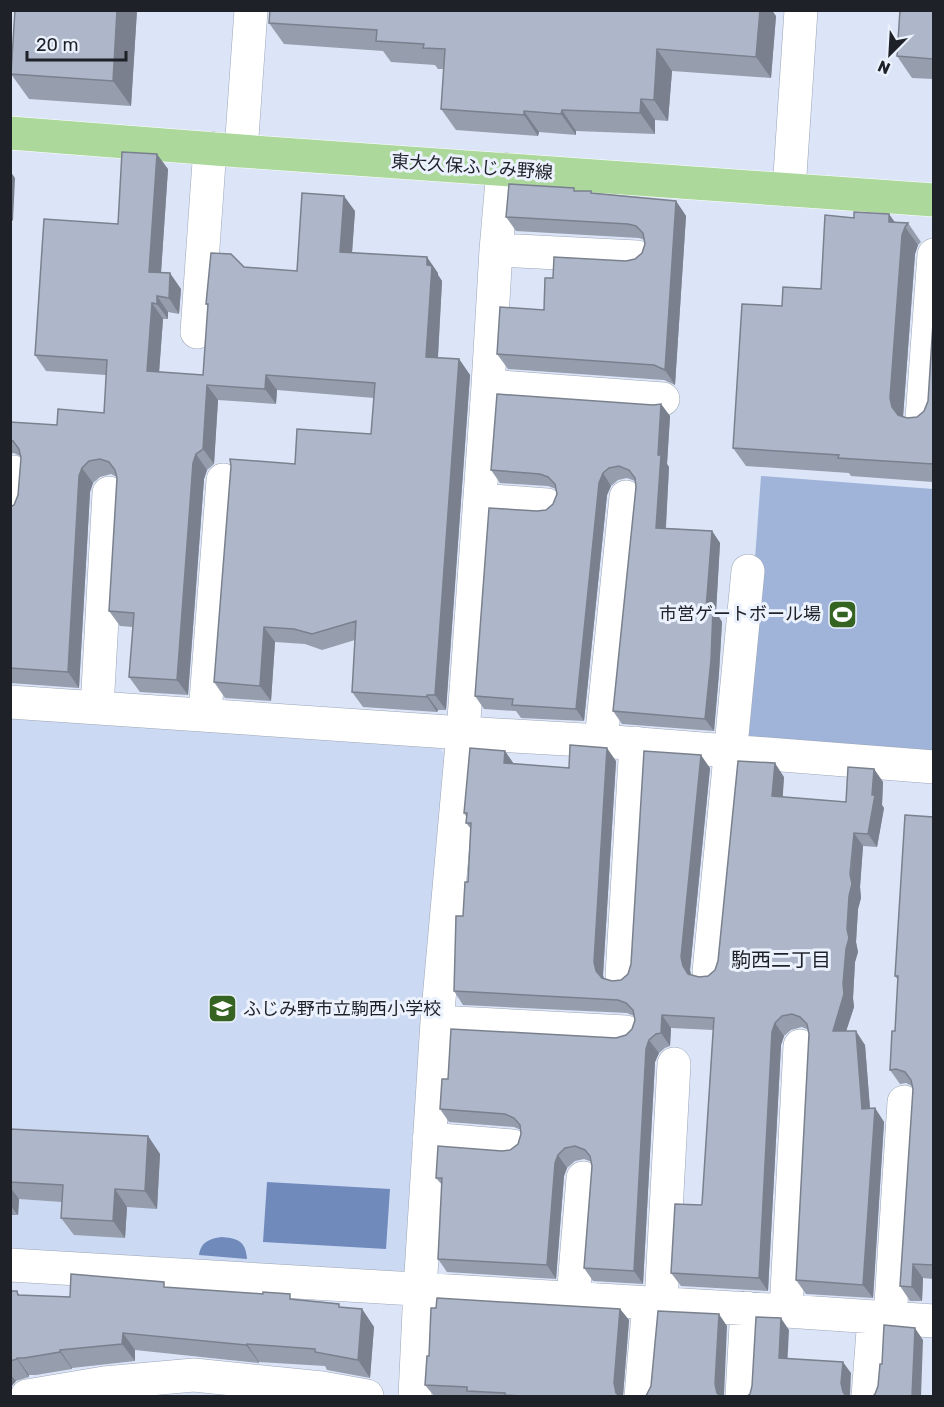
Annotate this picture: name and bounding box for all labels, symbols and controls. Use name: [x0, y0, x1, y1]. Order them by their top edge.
scale bar: [27, 24, 126, 62]
north arrow: [860, 24, 920, 84]
text: 20 m: [36, 34, 78, 56]
text: N: [875, 56, 893, 78]
street label: 東大久保ふじみ野線: [390, 150, 554, 184]
sports icon: 市営ゲートボール場: [826, 598, 858, 630]
place label: 市営ゲートボール場: [659, 603, 821, 625]
district label: 駒西二丁目: [731, 948, 831, 972]
school or university icon: ふじみ野市立駒西小学校: [206, 993, 238, 1025]
place label: ふじみ野市立駒西小学校: [243, 998, 441, 1020]

